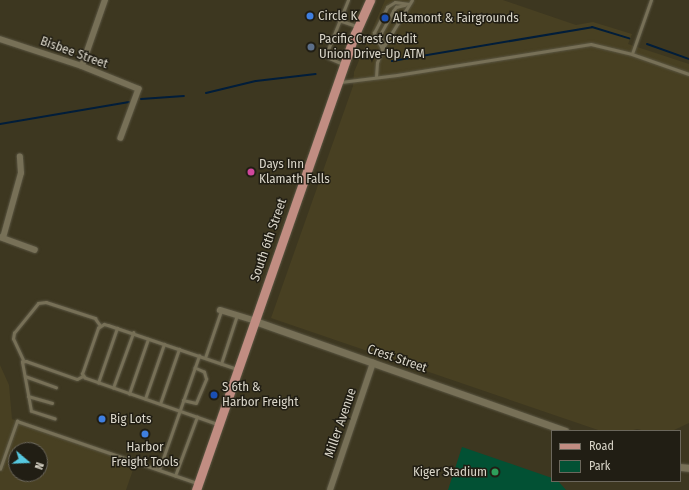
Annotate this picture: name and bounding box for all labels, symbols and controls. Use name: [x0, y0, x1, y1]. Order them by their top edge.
place label: Circle K: [318, 8, 357, 24]
place label: Altamont & Fairgrounds: [393, 10, 519, 26]
marker: Circle K: [305, 11, 315, 21]
marker: Altamont & Fairgrounds: [380, 13, 390, 23]
place label: Pacific Crest Credit Union Drive-Up ATM: [319, 32, 425, 63]
street label: Bisbee Street: [38, 34, 110, 72]
marker: Pacific Crest Credit Union Drive-Up ATM: [306, 42, 316, 52]
place label: Days Inn Klamath Falls: [259, 157, 330, 188]
marker: Days Inn Klamath Falls: [246, 167, 256, 177]
street label: South 6th Street: [247, 196, 291, 284]
street label: Crest Street: [365, 342, 429, 376]
place label: S 6th & Harbor Freight: [222, 380, 298, 411]
street label: Miller Avenue: [322, 386, 360, 460]
marker: S 6th & Harbor Freight: [209, 390, 219, 400]
place label: Big Lots: [110, 411, 152, 427]
marker: Big Lots: [97, 414, 107, 424]
marker: Harbor Freight Tools: [140, 429, 150, 439]
legend: [551, 430, 681, 482]
text: Road: [589, 439, 614, 453]
place label: Harbor Freight Tools: [111, 440, 179, 471]
north arrow: [8, 442, 48, 482]
text: Park: [589, 459, 610, 473]
text: N: [32, 461, 46, 471]
place label: Kiger Stadium: [413, 464, 487, 480]
marker: Kiger Stadium: [490, 467, 500, 477]

